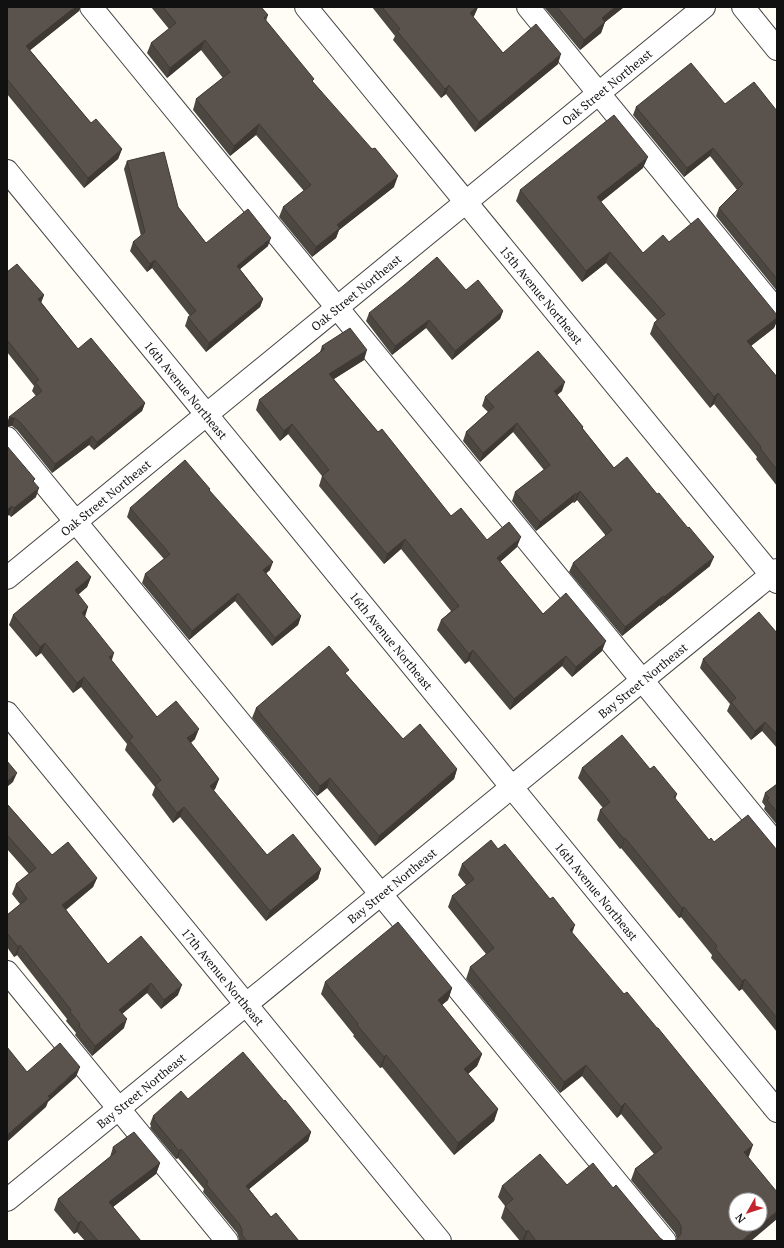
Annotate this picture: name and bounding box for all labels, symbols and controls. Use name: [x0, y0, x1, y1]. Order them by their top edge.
street label: Oak Street Northeast: [558, 45, 655, 128]
street label: 15th Avenue Northeast: [497, 243, 587, 347]
street label: Oak Street Northeast: [308, 250, 405, 334]
street label: 16th Avenue Northeast: [142, 338, 231, 443]
street label: Oak Street Northeast: [57, 456, 154, 539]
street label: 16th Avenue Northeast: [347, 588, 437, 693]
street label: Bay Street Northeast: [595, 639, 690, 721]
street label: 16th Avenue Northeast: [552, 839, 642, 944]
street label: Bay Street Northeast: [344, 844, 440, 926]
street label: 17th Avenue Northeast: [179, 925, 268, 1029]
street label: Bay Street Northeast: [93, 1049, 189, 1131]
north arrow: [728, 1192, 768, 1232]
text: N: [732, 1210, 748, 1226]

